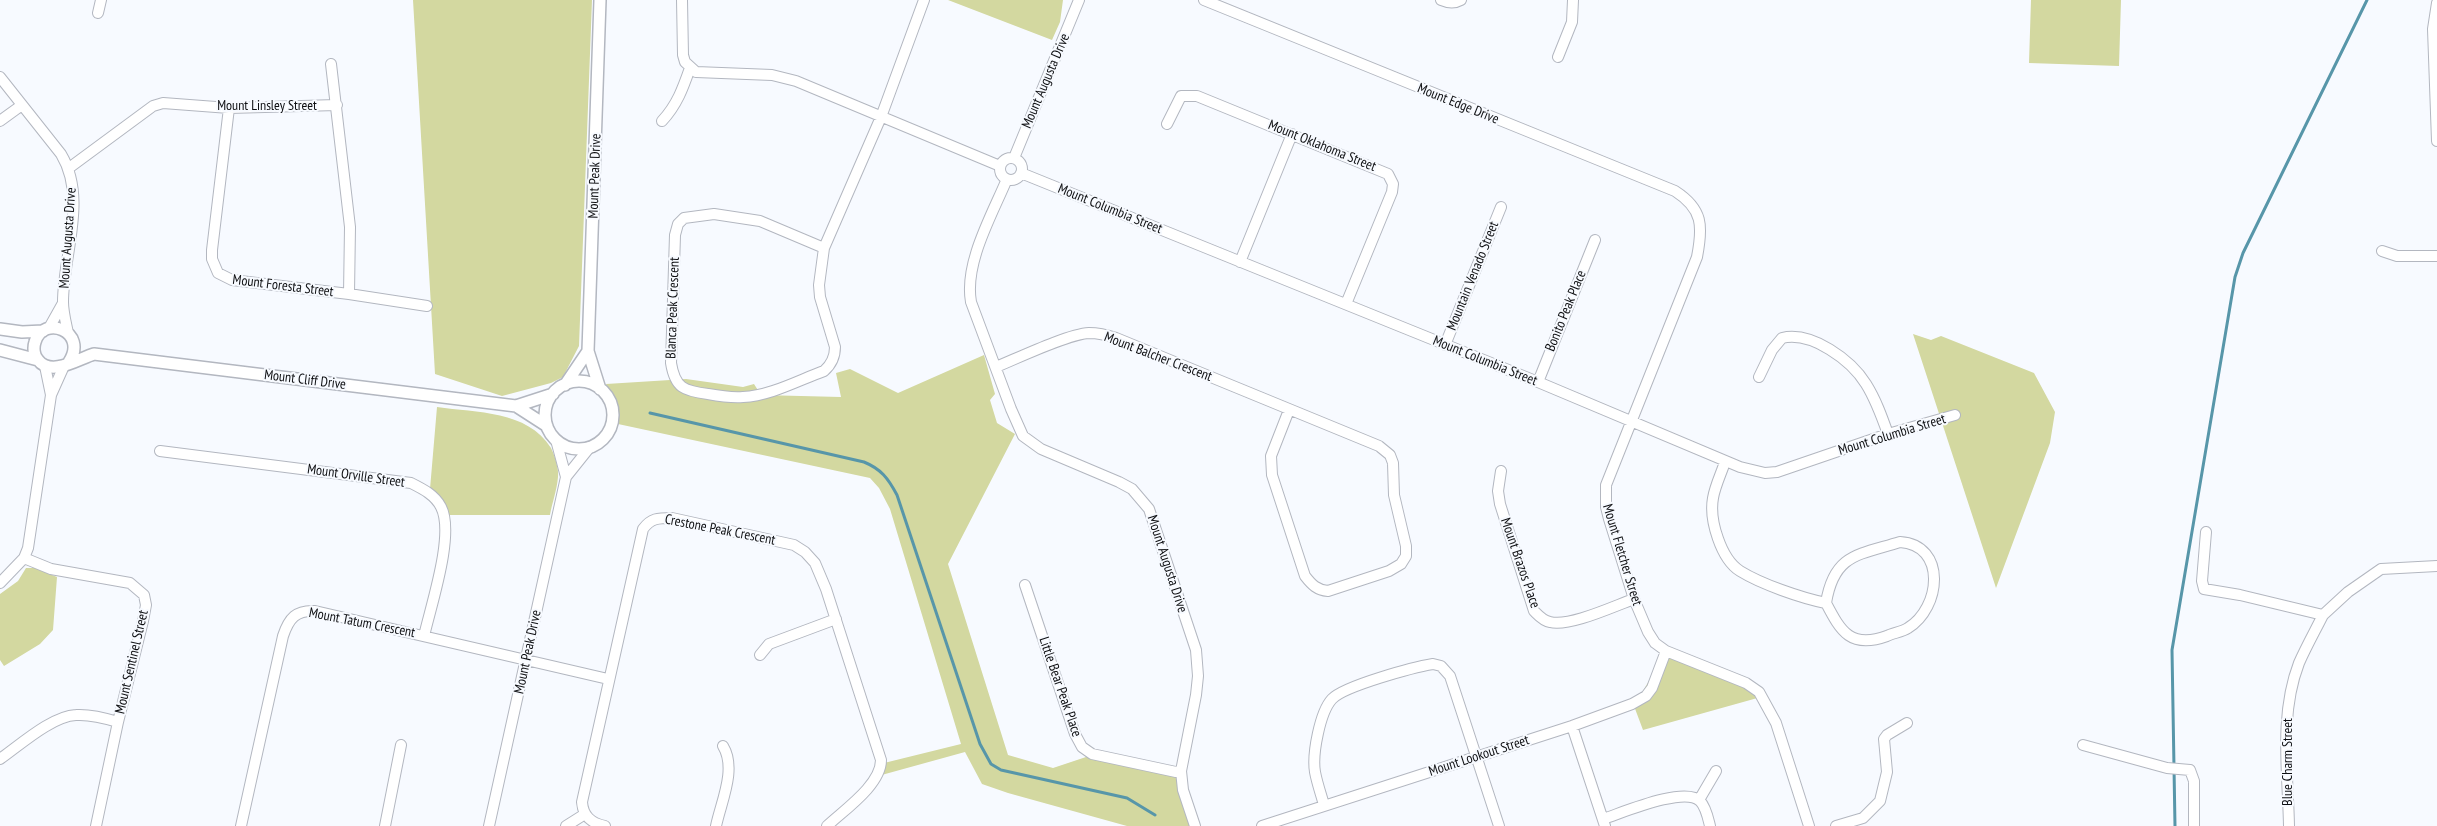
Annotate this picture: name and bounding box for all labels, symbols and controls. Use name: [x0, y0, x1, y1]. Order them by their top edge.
street label: Mount Augusta Drive: [1018, 31, 1074, 131]
street label: Mount Edge Drive: [1415, 80, 1501, 128]
street label: Mount Linsley Street: [217, 98, 317, 114]
street label: Mount Oklahoma Street: [1266, 117, 1378, 175]
street label: Mount Peak Drive: [585, 133, 605, 219]
street label: Mount Columbia Street: [1055, 180, 1165, 238]
street label: Mount Augusta Drive: [56, 187, 80, 289]
street label: Mountain Venado Street: [1443, 219, 1503, 333]
street label: Blanca Peak Crescent: [663, 257, 683, 359]
street label: Bonito Peak Place: [1542, 268, 1590, 354]
street label: Mount Foresta Street: [232, 271, 334, 301]
street label: Mount Balcher Crescent: [1102, 329, 1214, 385]
street label: Mount Columbia Street: [1430, 332, 1540, 390]
street label: Mount Cliff Drive: [263, 367, 347, 393]
street label: Mount Columbia Street: [1836, 411, 1948, 459]
street label: Mount Orville Street: [306, 461, 406, 491]
street label: Mount Fletcher Street: [1599, 502, 1645, 608]
street label: Crestone Peak Crescent: [663, 511, 777, 549]
street label: Mount Augusta Drive: [1143, 513, 1191, 615]
street label: Mount Brazos Place: [1497, 516, 1543, 610]
street label: Mount Tatum Crescent: [307, 604, 417, 642]
street label: Mount Sentinel Street: [112, 608, 152, 716]
street label: Mount Peak Drive: [511, 609, 545, 695]
street label: Little Bear Peak Place: [1035, 635, 1085, 739]
street label: Blue Charm Street: [2280, 718, 2296, 806]
street label: Mount Lookout Street: [1427, 732, 1531, 780]

